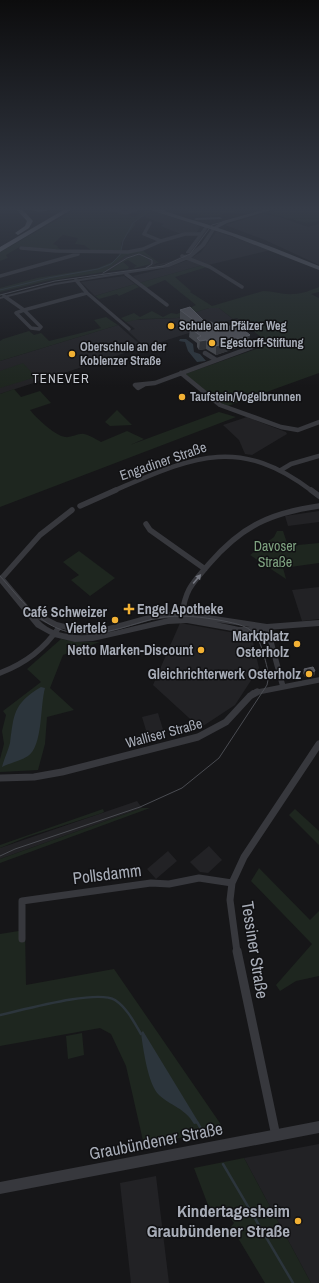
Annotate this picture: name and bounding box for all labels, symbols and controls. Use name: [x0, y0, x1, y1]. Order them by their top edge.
place label: Schule am Pfälzer Weg: [179, 318, 287, 334]
marker: Schule am Pfälzer Weg: [166, 321, 176, 331]
place label: Egestorff-Stiftung: [220, 335, 304, 351]
marker: Egestorff-Stiftung: [207, 338, 217, 348]
place label: Oberschule an der Koblenzer Straße: [80, 339, 167, 369]
marker: Oberschule an der Koblenzer Straße: [67, 349, 77, 359]
district label: TENEVER: [32, 370, 90, 387]
place label: Taufstein/Vogelbrunnen: [190, 389, 301, 405]
marker: Taufstein/Vogelbrunnen: [177, 392, 187, 402]
street label: Engadiner Straße: [117, 438, 209, 484]
park label: Davoser Straße: [254, 537, 297, 571]
one-way arrow: [192, 573, 201, 584]
place label: Engel Apotheke: [137, 600, 223, 618]
place label: Café Schweizer Viertelé: [23, 603, 108, 637]
marker: Engel Apotheke: [124, 604, 134, 614]
marker: Café Schweizer Viertelé: [110, 615, 120, 625]
place label: Marktplatz Osterholz: [232, 627, 289, 661]
marker: Marktplatz Osterholz: [292, 639, 302, 649]
place label: Netto Marken-Discount: [67, 641, 193, 659]
marker: Netto Marken-Discount: [196, 645, 206, 655]
place label: Gleichrichterwerk Osterholz: [148, 665, 301, 683]
marker: Gleichrichterwerk Osterholz: [304, 669, 314, 679]
street label: Walliser Straße: [124, 714, 204, 752]
street label: Pollsdamm: [71, 858, 143, 889]
street label: Tessiner Straße: [236, 900, 275, 1001]
street label: Graubündener Straße: [87, 1116, 225, 1165]
place label: Kindertagesheim Graubündener Straße: [147, 1199, 290, 1242]
marker: Kindertagesheim Graubündener Straße: [293, 1216, 303, 1226]

